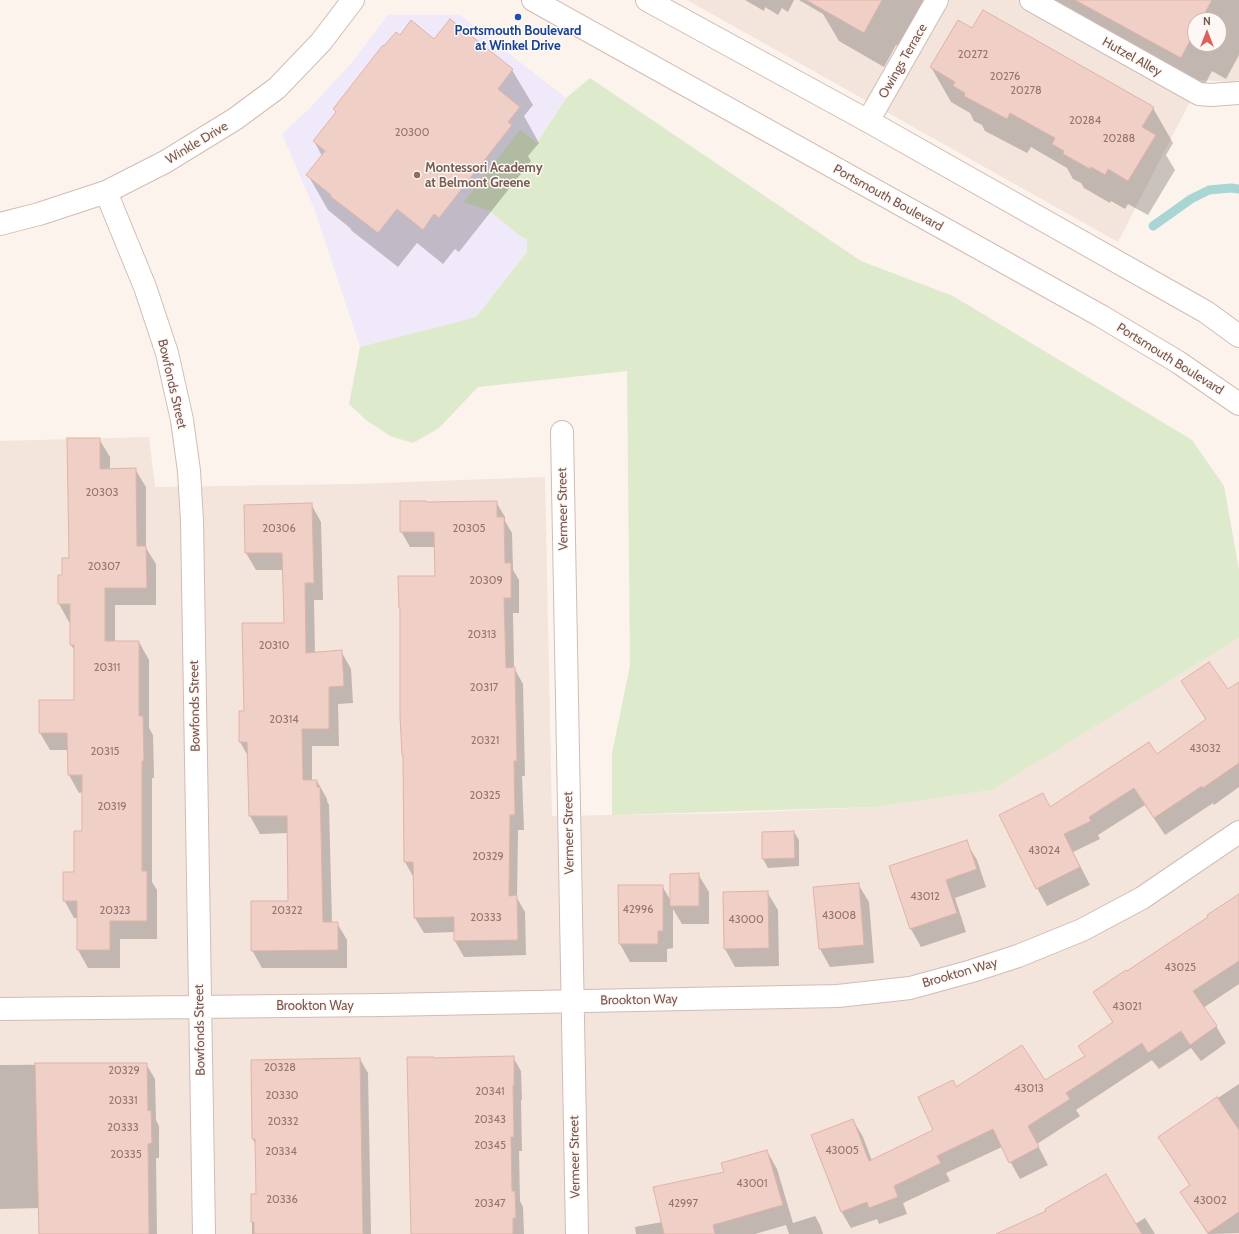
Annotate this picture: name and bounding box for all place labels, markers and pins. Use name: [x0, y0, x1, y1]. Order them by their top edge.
marker: Portsmouth Boulevard at Winkel Drive: [513, 12, 523, 22]
place label: Portsmouth Boulevard at Winkel Drive: [455, 23, 581, 54]
place label: Montessori Academy at Belmont Greene: [425, 160, 543, 191]
marker: Montessori Academy at Belmont Greene: [412, 170, 422, 180]

